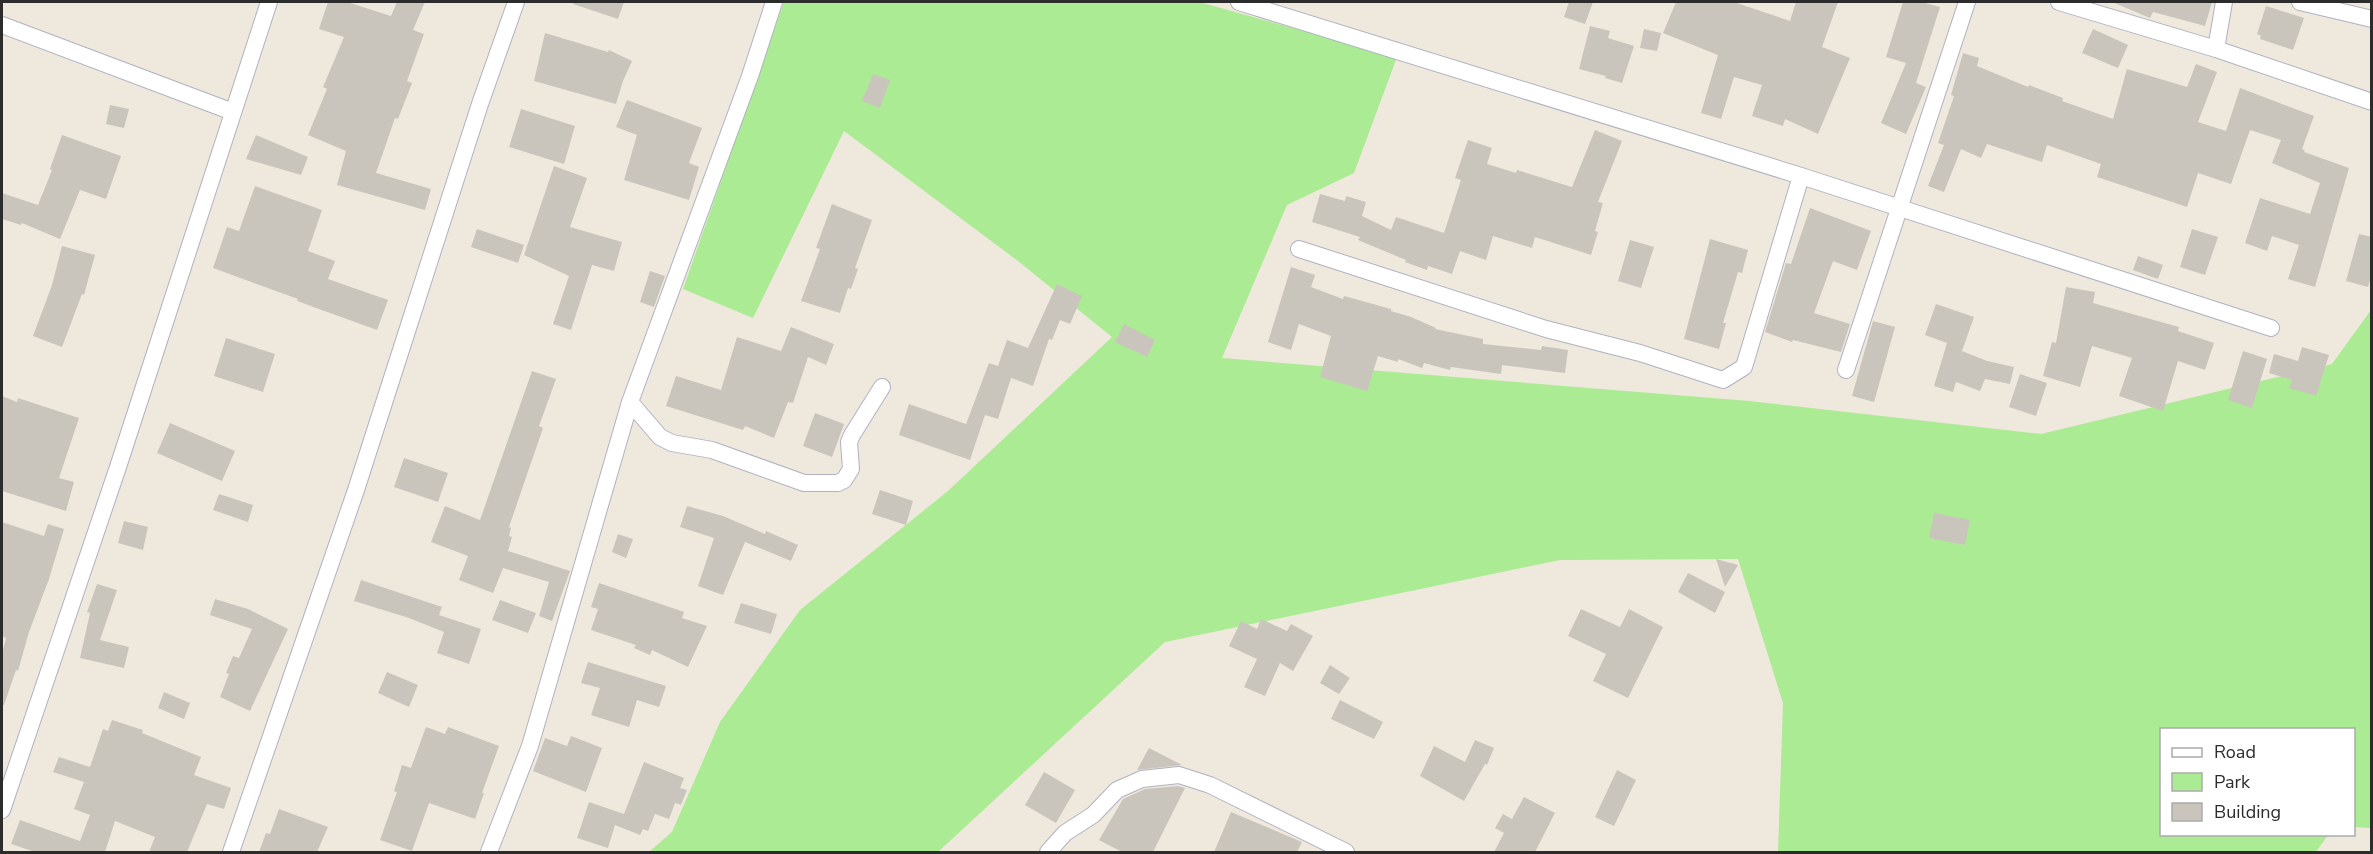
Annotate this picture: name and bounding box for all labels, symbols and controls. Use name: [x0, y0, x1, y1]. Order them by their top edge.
legend: [2160, 728, 2355, 836]
text: Road: [2214, 740, 2256, 764]
text: Park: [2214, 770, 2251, 794]
text: Building: [2214, 800, 2281, 824]

